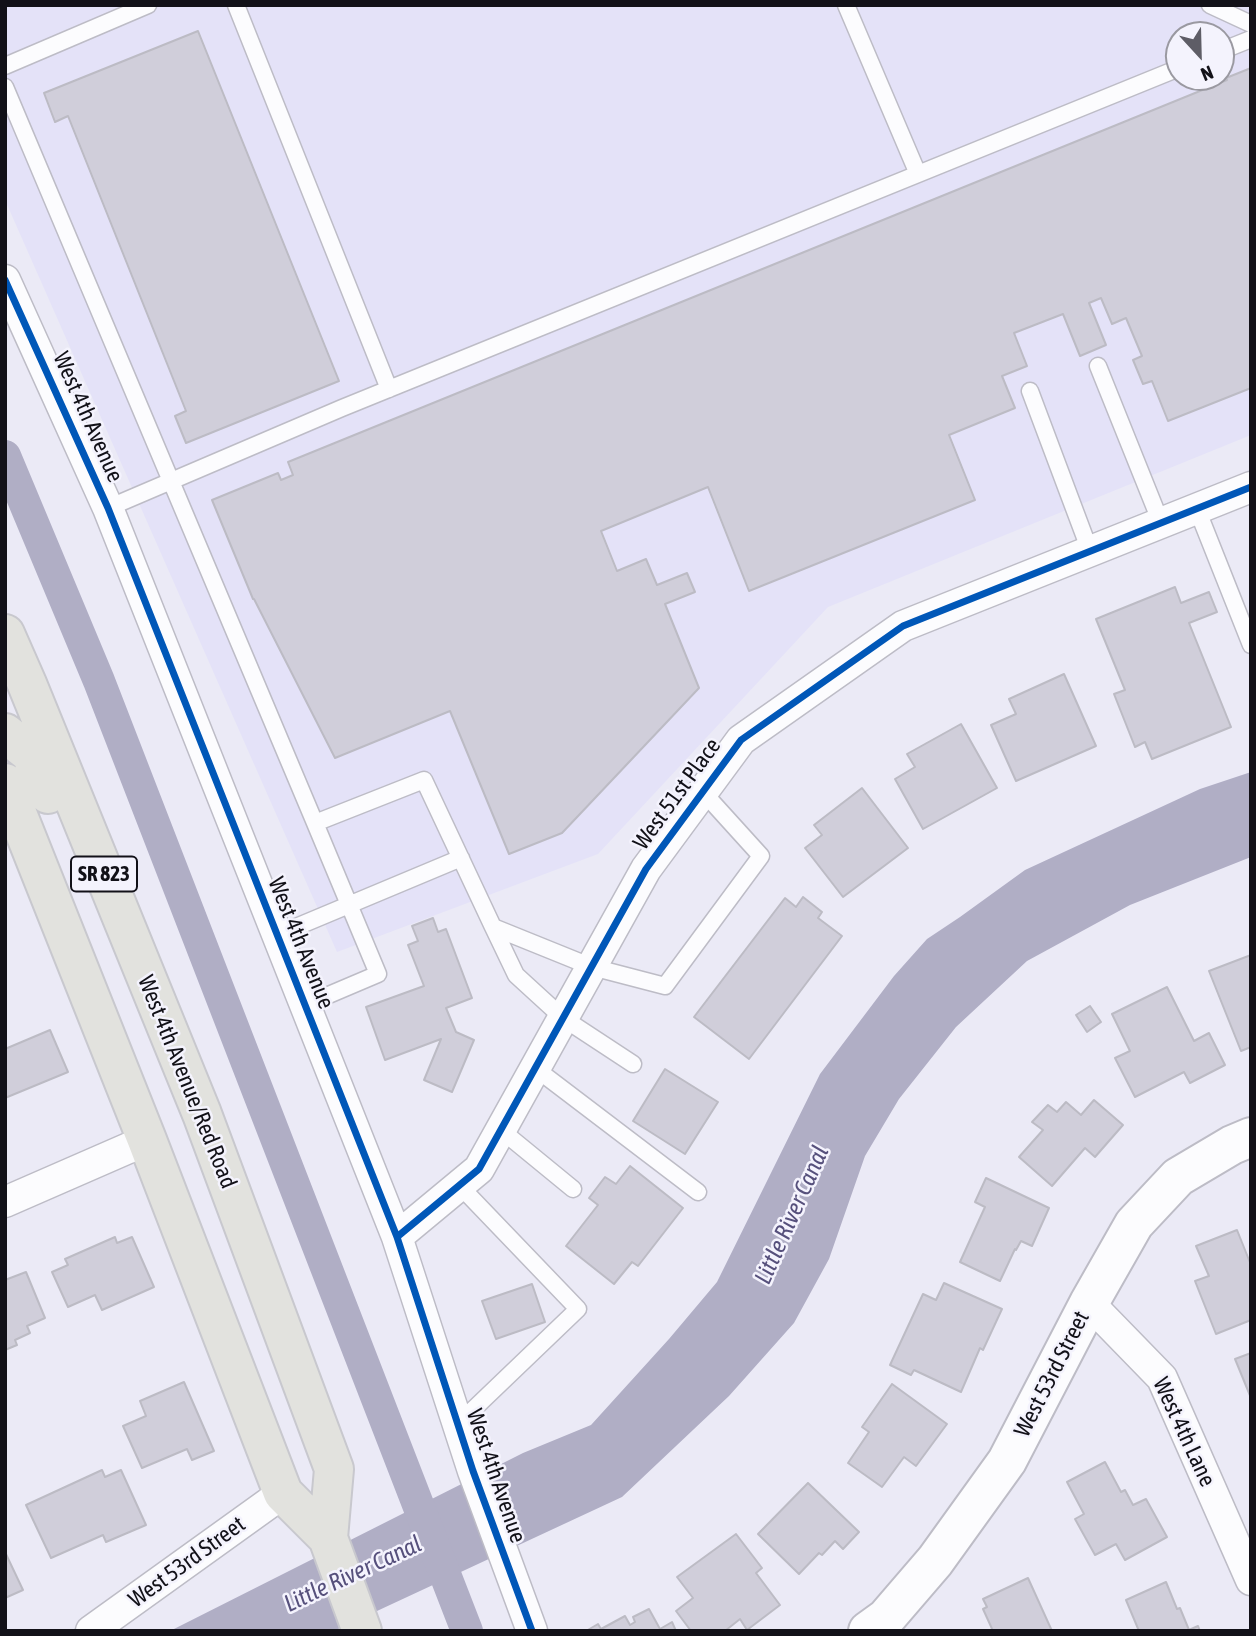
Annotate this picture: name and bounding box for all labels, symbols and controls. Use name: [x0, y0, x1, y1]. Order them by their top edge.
north arrow: [1165, 21, 1235, 91]
text: N: [1198, 61, 1216, 86]
street label: West 4th Avenue: [47, 348, 129, 486]
street label: West 51st Place: [627, 733, 727, 855]
road number: SR 823: [71, 856, 137, 892]
street label: West 4th Avenue: [262, 873, 340, 1013]
street label: West 4th Avenue/Red Road: [132, 971, 242, 1193]
water label: Little River Canal: [749, 1141, 835, 1289]
street label: West 53rd Street: [1009, 1307, 1095, 1441]
street label: West 4th Lane: [1147, 1373, 1221, 1491]
street label: West 4th Avenue: [460, 1405, 532, 1547]
street label: West 53rd Street: [123, 1511, 251, 1613]
water label: Little River Canal: [280, 1530, 426, 1618]

